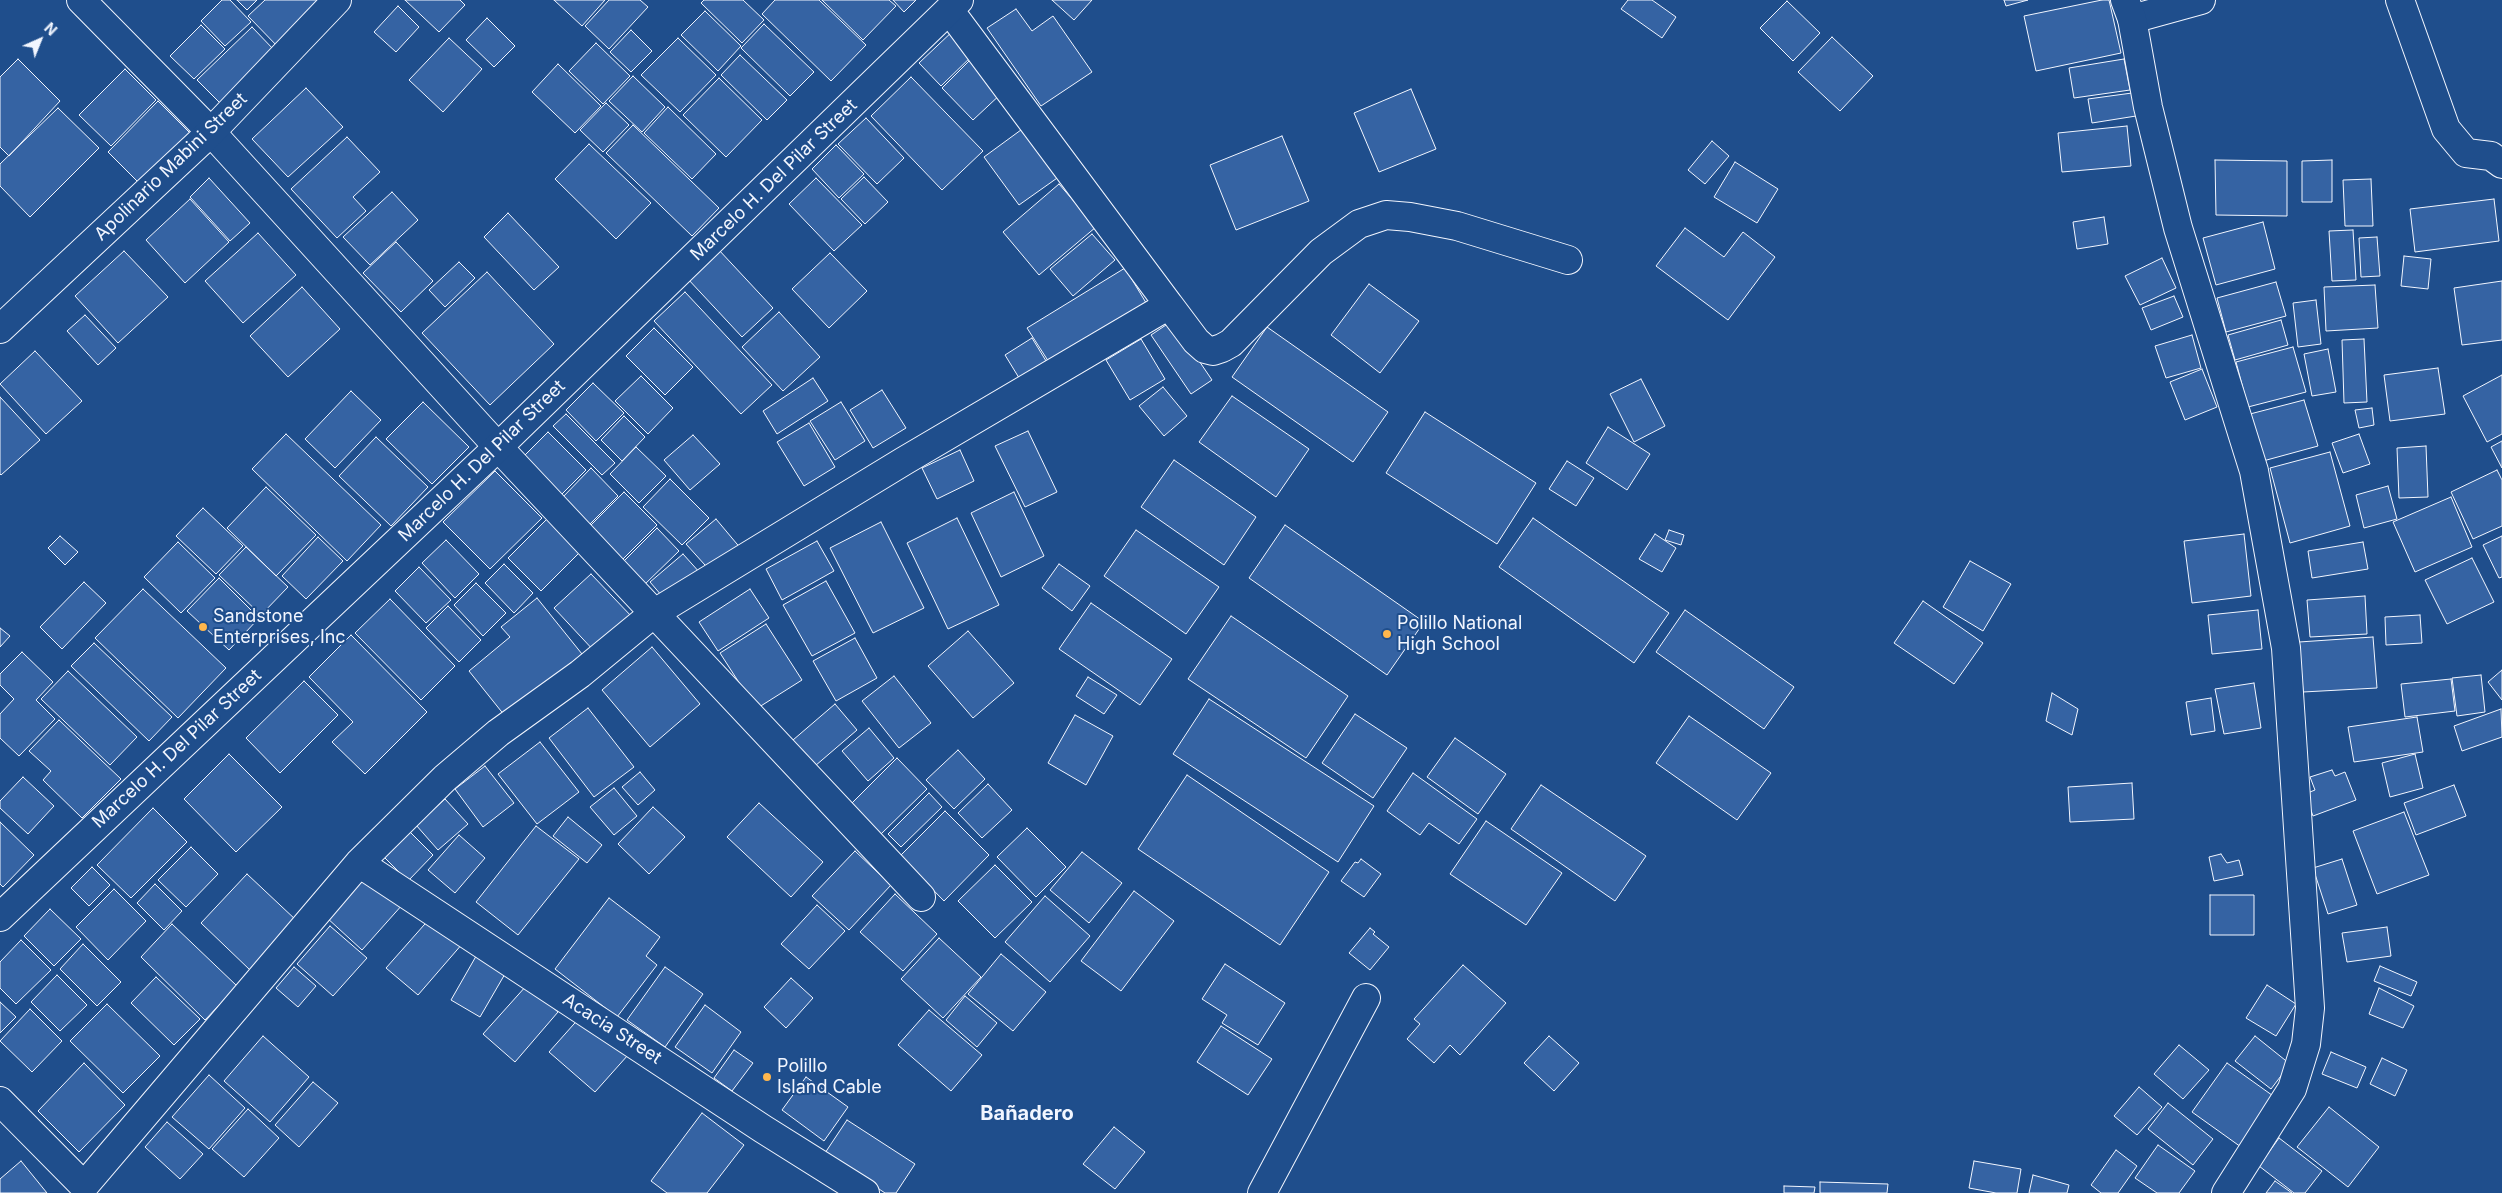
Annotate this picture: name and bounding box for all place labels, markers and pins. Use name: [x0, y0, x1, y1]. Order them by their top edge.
place label: Sandstone Enterprises, Inc: [213, 606, 346, 649]
place label: Polillo National High School: [1397, 613, 1522, 656]
marker: Sandstone Enterprises, Inc: [197, 621, 209, 633]
marker: Polillo National High School: [1381, 628, 1393, 640]
place label: Polillo Island Cable: [777, 1056, 882, 1098]
marker: Polillo Island Cable: [761, 1071, 773, 1083]

